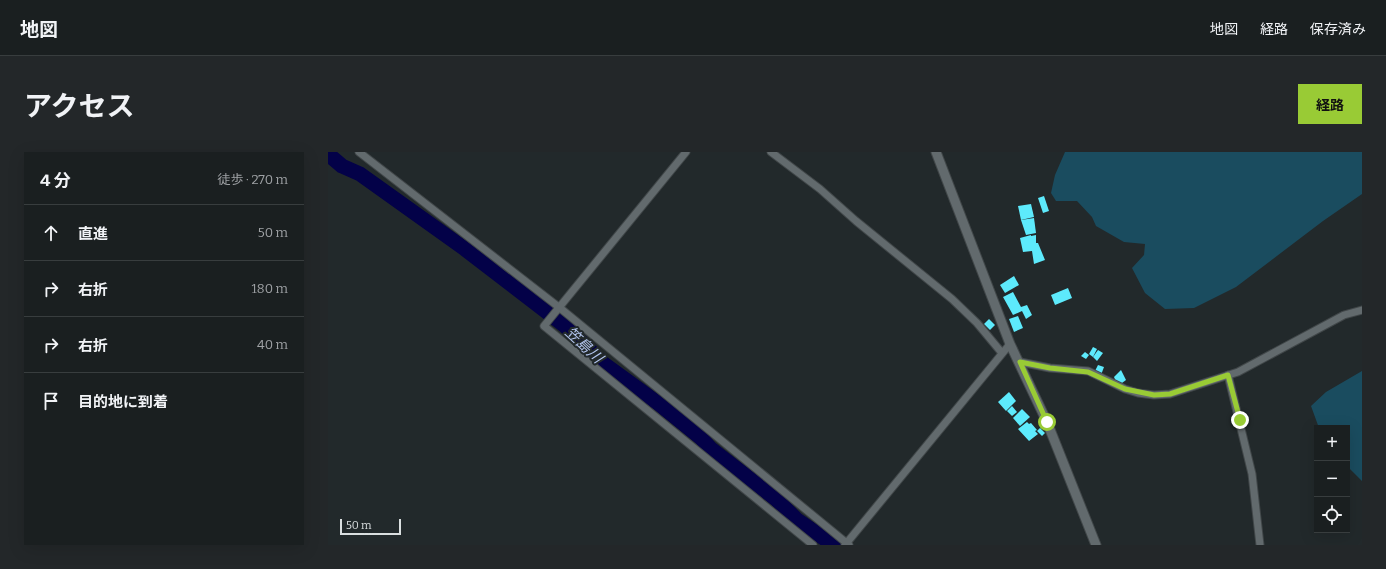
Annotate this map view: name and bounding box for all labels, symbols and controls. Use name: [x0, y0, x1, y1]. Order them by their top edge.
text: 地図: [20, 18, 58, 41]
text: 地図: [1210, 21, 1238, 38]
text: 経路: [1260, 21, 1288, 38]
text: 保存済み: [1310, 21, 1366, 38]
button: 経路: [1298, 84, 1362, 124]
text: アクセス: [24, 90, 135, 123]
text: 4 分: [40, 170, 70, 191]
text: 徒歩 · 270 m: [217, 172, 288, 187]
icon: ahead: [40, 222, 62, 244]
text: 直進: [78, 225, 108, 243]
text: 50 m: [258, 225, 288, 240]
icon: right: [40, 278, 62, 300]
text: 右折: [78, 281, 108, 299]
text: 180 m: [252, 281, 288, 296]
water label: 笠島川: [561, 323, 608, 368]
icon: right: [40, 334, 62, 356]
text: 右折: [78, 337, 108, 355]
text: 40 m: [257, 337, 288, 352]
icon: arrive: [40, 390, 62, 412]
text: 目的地に到着: [78, 393, 168, 411]
route end: [1231, 411, 1249, 429]
route start: [1038, 413, 1056, 431]
map controls: [1314, 425, 1350, 533]
button: +: [1314, 425, 1350, 461]
button: −: [1314, 461, 1350, 497]
button: locate: [1314, 497, 1350, 533]
scale bar: [340, 517, 401, 536]
text: 50 m: [346, 519, 372, 532]

